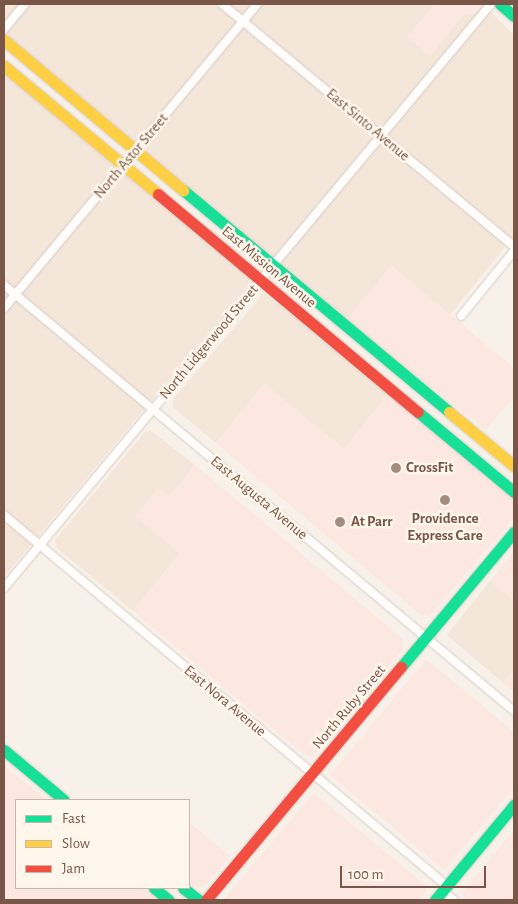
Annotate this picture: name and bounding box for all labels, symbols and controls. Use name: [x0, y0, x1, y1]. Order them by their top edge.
street label: East Sinto Avenue: [323, 85, 413, 165]
street label: North Astor Street: [90, 110, 172, 202]
street label: East Mission Avenue: [218, 222, 320, 312]
street label: North Lidgerwood Street: [156, 281, 262, 403]
street label: East Augusta Avenue: [207, 452, 311, 544]
place label: CrossFit: [406, 459, 453, 477]
marker: CrossFit: [390, 462, 402, 474]
marker: Providence Express Care: [438, 493, 452, 507]
place label: Providence Express Care: [407, 509, 483, 544]
place label: At Parr: [351, 513, 393, 531]
marker: At Parr: [333, 515, 347, 529]
street label: East Nora Avenue: [180, 661, 270, 741]
street label: North Ruby Street: [309, 661, 389, 753]
legend: [15, 799, 190, 889]
text: Fast: [62, 811, 85, 826]
text: Slow: [62, 836, 90, 851]
scale bar: [343, 856, 489, 888]
text: Jam: [62, 861, 85, 876]
text: 100 m: [348, 867, 383, 882]

